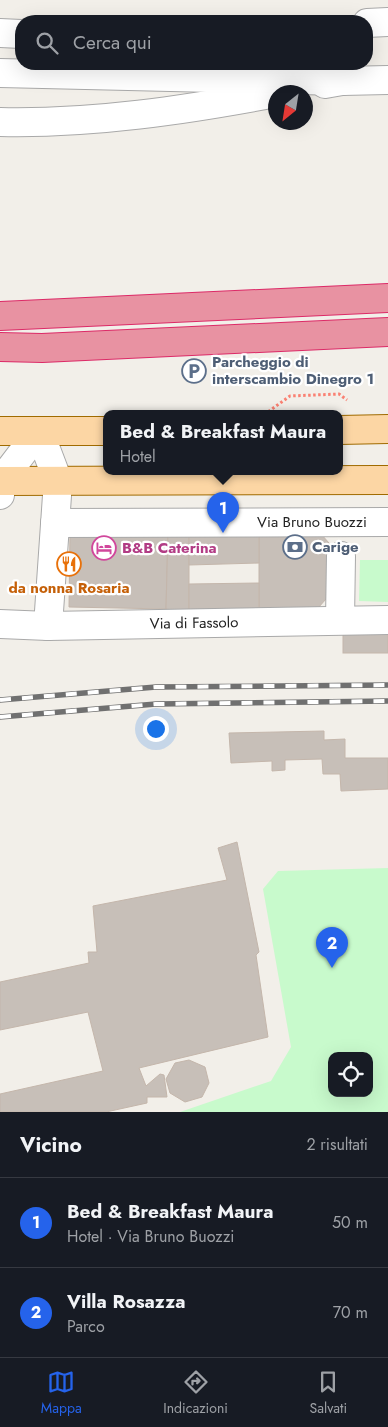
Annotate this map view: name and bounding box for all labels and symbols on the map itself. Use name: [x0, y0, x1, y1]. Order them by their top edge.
north arrow: [268, 85, 313, 130]
place label: Parcheggio di interscambio Dinegro 1: [212, 351, 374, 390]
parking icon: Parcheggio di interscambio Dinegro 1: [181, 358, 207, 384]
pin: 1: [207, 492, 239, 533]
street label: Via Bruno Buozzi: [257, 511, 367, 533]
bank icon: Carige: [282, 534, 308, 560]
hotel icon: B&B Caterina: [91, 535, 117, 561]
place label: Carige: [312, 536, 359, 558]
place label: B&B Caterina: [122, 537, 217, 559]
restaurant icon: da nonna Rosaria: [56, 551, 82, 577]
place label: da nonna Rosaria: [8, 577, 130, 599]
street label: Via di Fassolo: [149, 611, 239, 635]
your location: [143, 716, 169, 742]
pin: 2: [316, 927, 348, 968]

